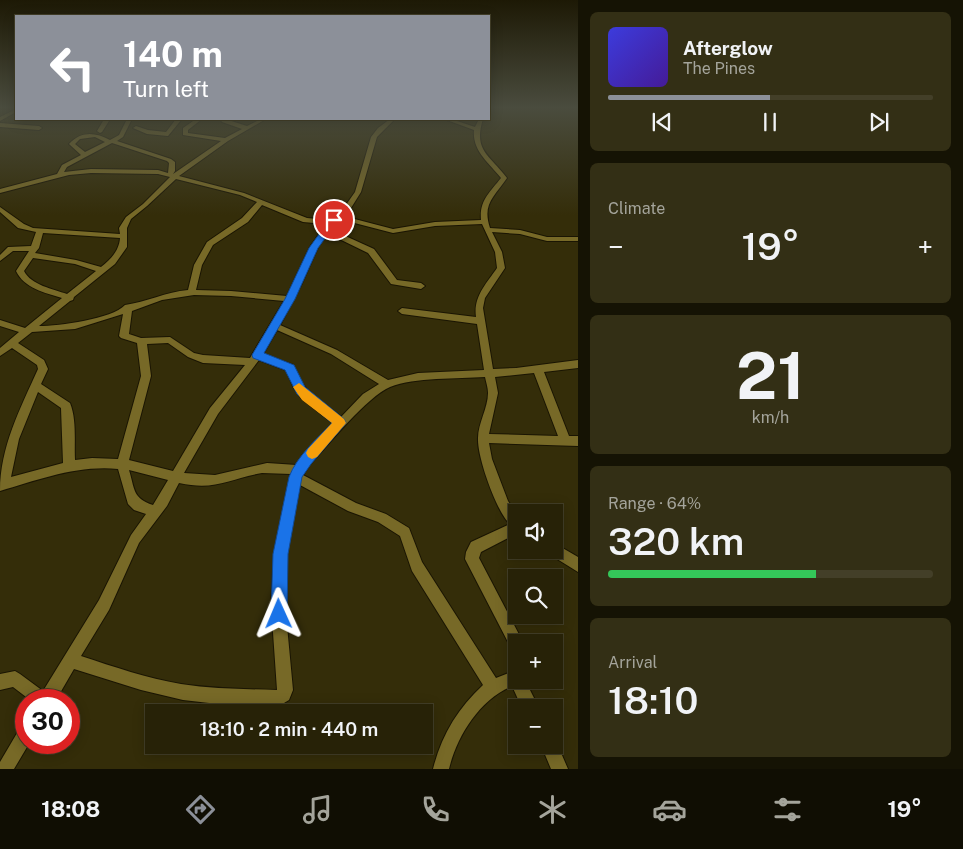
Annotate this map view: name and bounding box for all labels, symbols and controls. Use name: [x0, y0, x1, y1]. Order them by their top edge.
text: 140 m: [123, 34, 223, 75]
icon: left: [40, 35, 105, 100]
text: Afterglow: [683, 37, 773, 59]
text: The Pines: [683, 59, 755, 78]
text: Turn left: [123, 76, 209, 102]
icon: previous: [648, 108, 676, 136]
icon: pause: [756, 108, 784, 136]
icon: next: [865, 108, 893, 136]
pin: [313, 199, 355, 241]
text: Climate: [608, 199, 665, 218]
icon: arrive: [320, 206, 348, 234]
text: 19°: [741, 224, 800, 269]
text: −: [608, 230, 624, 263]
text: +: [917, 230, 933, 263]
text: 21: [736, 337, 805, 414]
text: km/h: [752, 408, 789, 427]
text: Range · 64%: [608, 494, 701, 513]
map controls: [508, 504, 563, 754]
button: sound: [508, 504, 563, 559]
text: 320 km: [608, 519, 744, 564]
button: search: [508, 569, 563, 624]
position arrow: [252, 587, 304, 639]
button: +: [508, 634, 563, 689]
text: Arrival: [608, 653, 657, 672]
text: 18:10: [608, 678, 698, 723]
speed limit sign: 30: [15, 689, 80, 754]
button: −: [508, 699, 563, 754]
text: 18:10 · 2 min · 440 m: [200, 718, 378, 740]
icon: directions: [183, 792, 218, 827]
icon: music: [300, 792, 335, 827]
icon: phone: [418, 792, 453, 827]
icon: climate: [535, 792, 570, 827]
icon: car: [652, 792, 687, 827]
icon: filters: [770, 792, 805, 827]
text: 18:08: [41, 796, 100, 822]
text: 19°: [887, 796, 922, 822]

